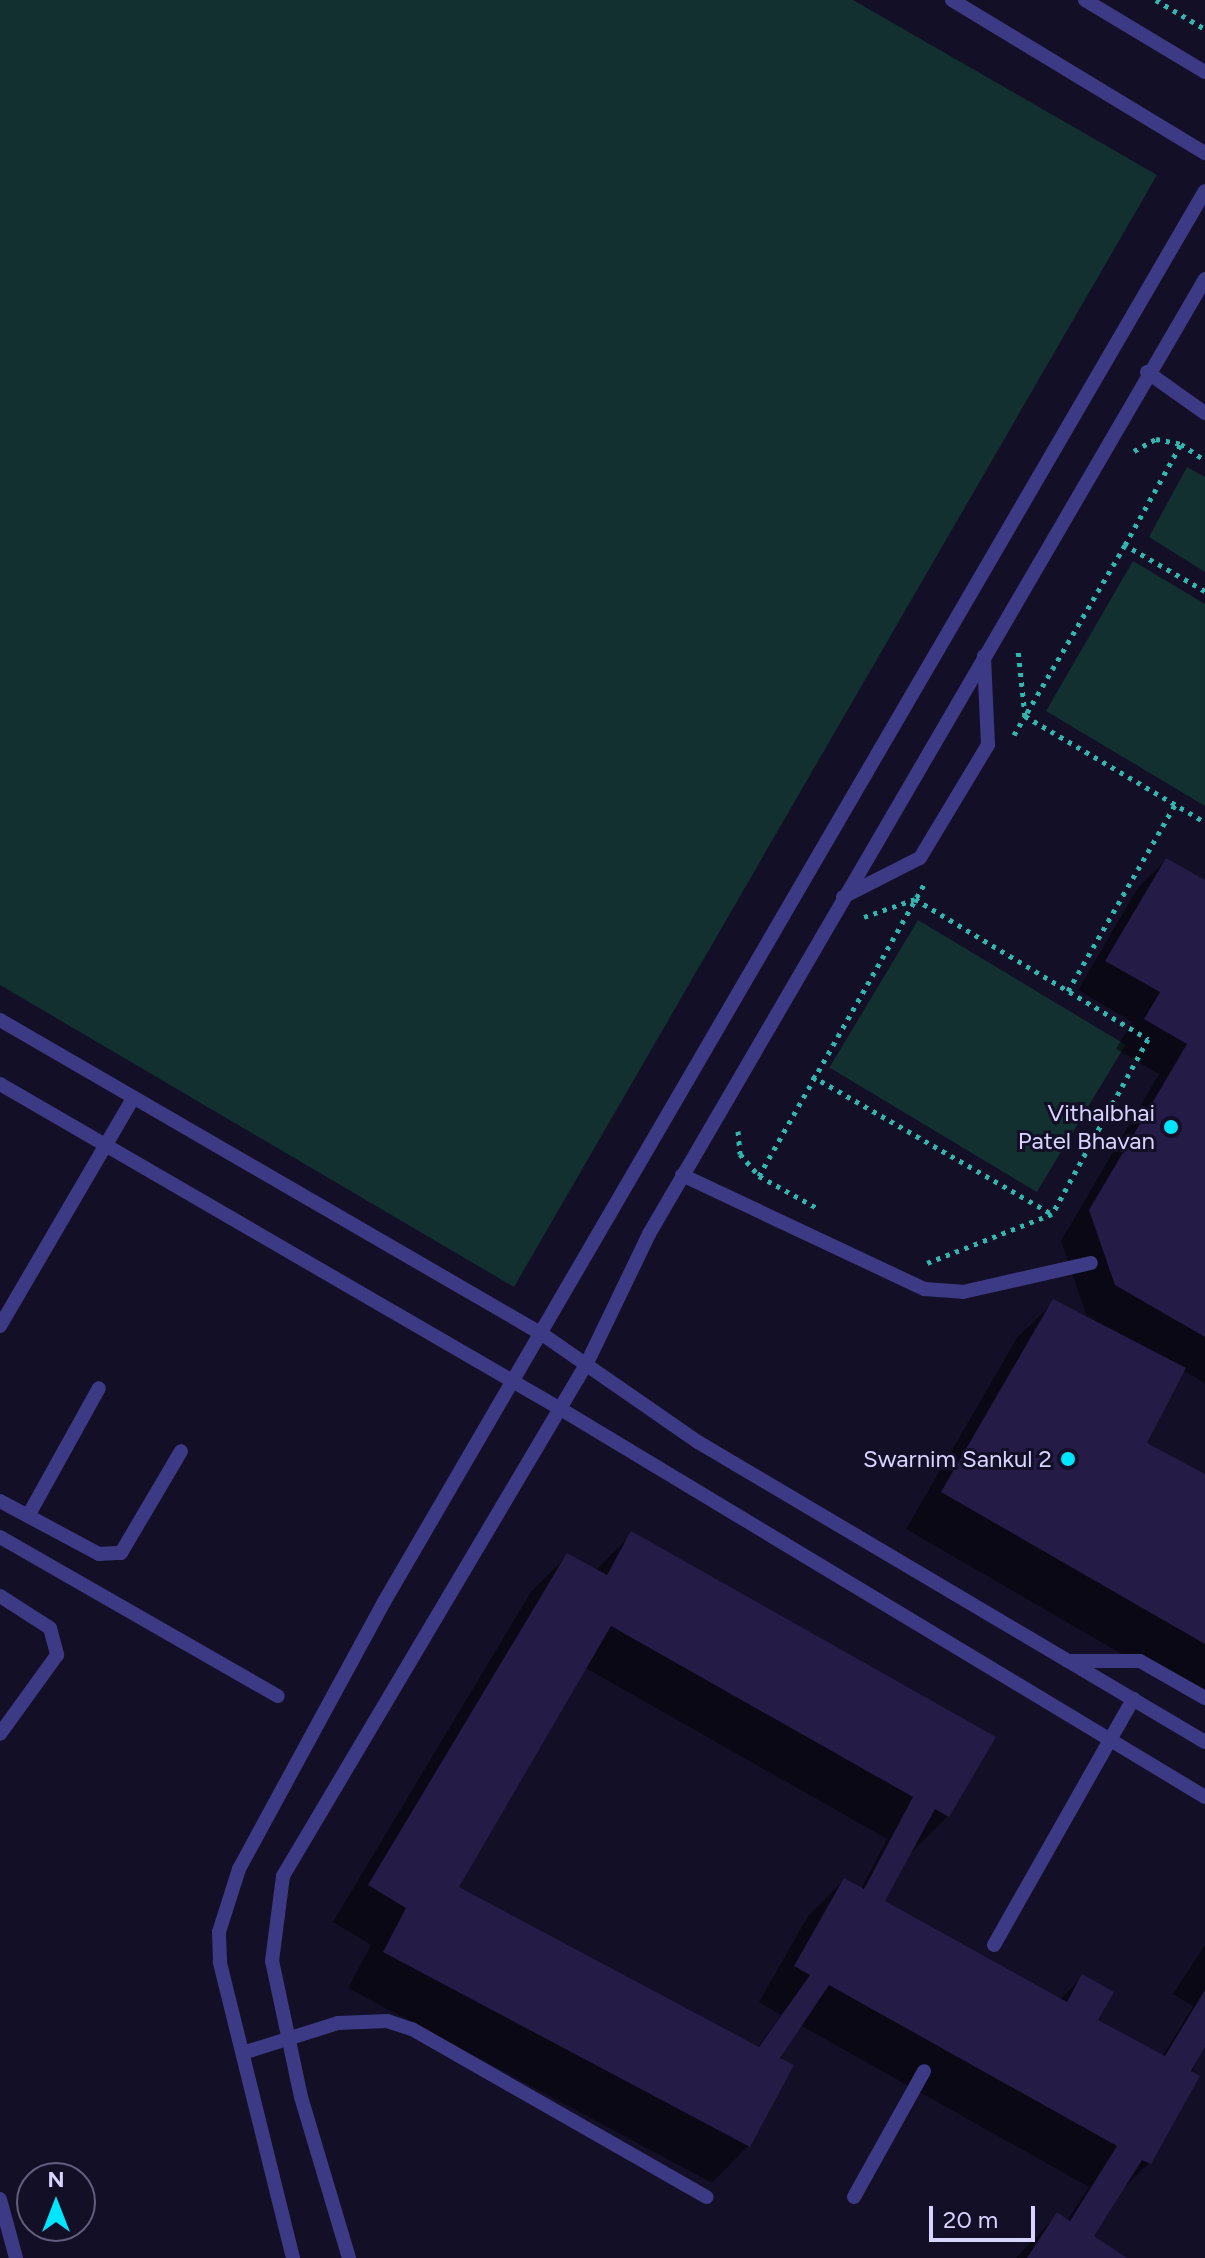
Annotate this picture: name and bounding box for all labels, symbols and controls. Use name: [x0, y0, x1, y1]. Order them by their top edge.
place label: Vithalbhai Patel Bhavan: [1018, 1099, 1155, 1155]
marker: Vithalbhai Patel Bhavan: [1162, 1118, 1180, 1136]
place label: Swarnim Sankul 2: [863, 1445, 1052, 1473]
marker: Swarnim Sankul 2: [1059, 1450, 1077, 1468]
north arrow: [16, 2162, 96, 2242]
text: N: [47, 2166, 65, 2193]
scale bar: [933, 2190, 1039, 2240]
text: 20 m: [943, 2205, 998, 2234]

